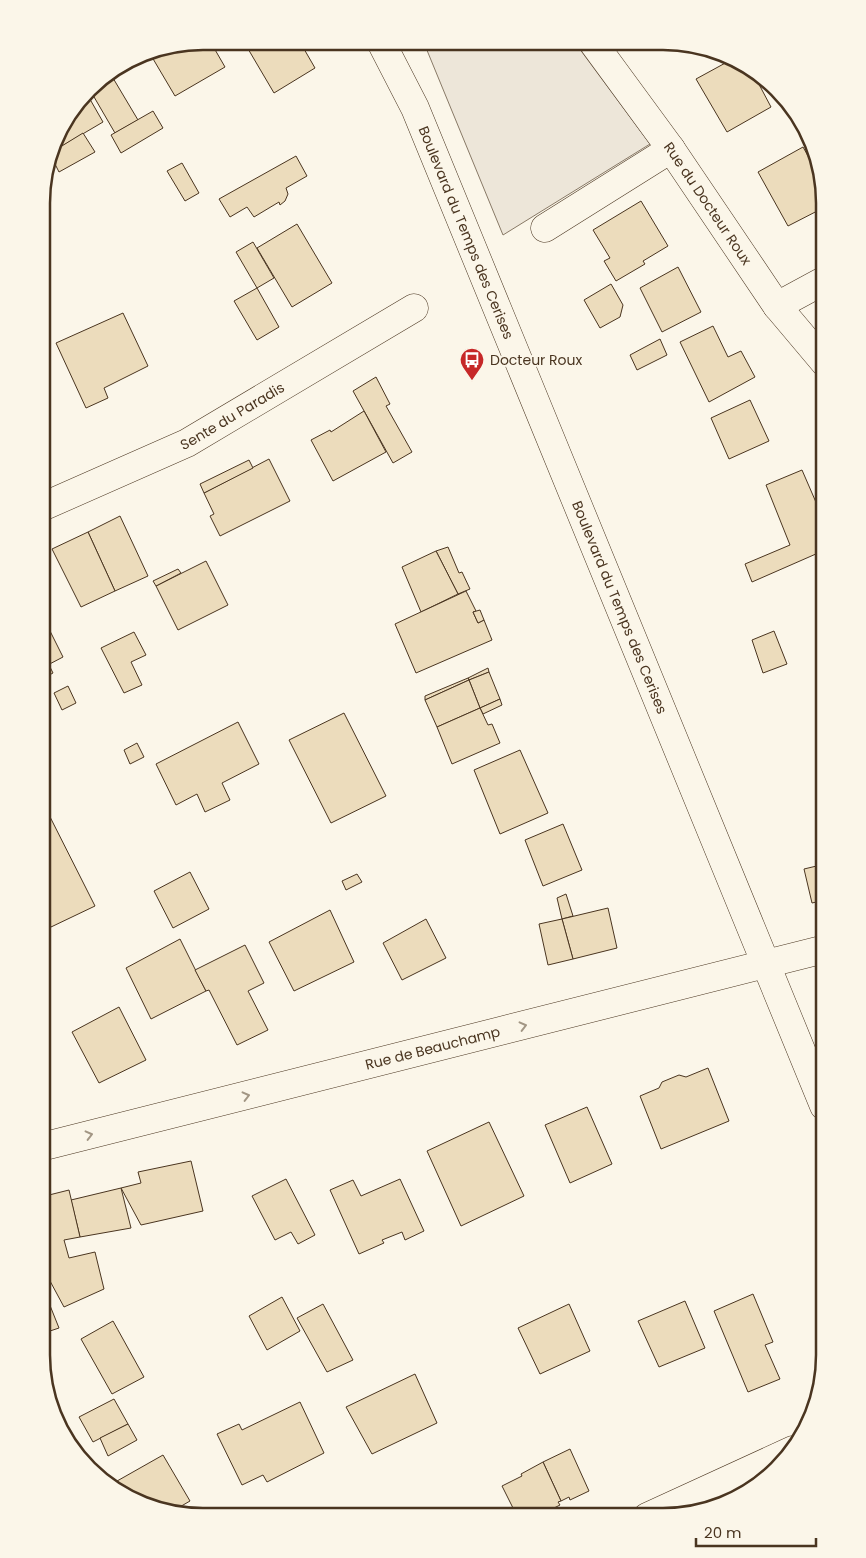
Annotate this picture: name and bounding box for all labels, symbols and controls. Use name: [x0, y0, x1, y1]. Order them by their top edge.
street label: Boulevard du Temps des Cerises: [414, 123, 519, 342]
street label: Rue du Docteur Roux: [659, 138, 757, 269]
bus stop icon: Docteur Roux: [459, 347, 485, 381]
place label: Docteur Roux: [490, 350, 582, 370]
street label: Sente du Paradis: [177, 377, 288, 455]
street label: Boulevard du Temps des Cerises: [567, 498, 672, 717]
street label: Rue de Beauchamp: [363, 1021, 502, 1075]
one-way arrow: [518, 1021, 527, 1032]
one-way arrow: [242, 1091, 250, 1101]
one-way arrow: [84, 1130, 93, 1141]
scale bar: [696, 1516, 816, 1548]
text: 20 m: [704, 1522, 742, 1543]

